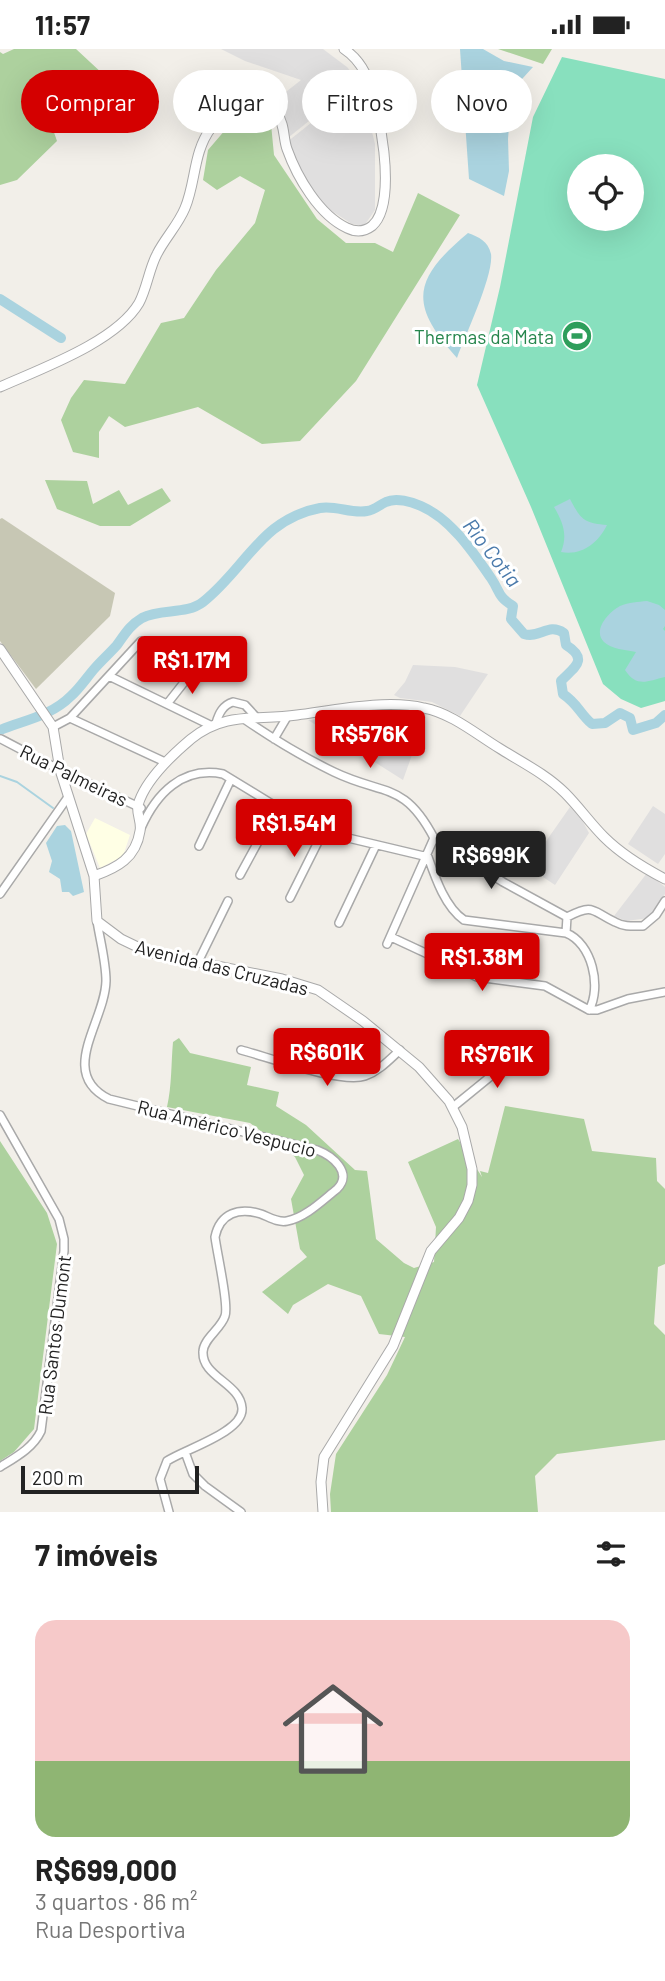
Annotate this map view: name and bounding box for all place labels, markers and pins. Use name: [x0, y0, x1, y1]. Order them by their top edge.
sports icon: Thermas da Mata: [560, 319, 594, 353]
place label: Thermas da Mata: [414, 325, 554, 348]
pin: R$1.17M: [127, 637, 257, 696]
pin: R$576K: [313, 711, 427, 770]
pin: R$1.54M: [229, 799, 359, 859]
pin: R$699K: [434, 831, 548, 891]
pin: R$1.38M: [417, 933, 547, 993]
pin: R$601K: [270, 1028, 384, 1088]
pin: R$761K: [440, 1031, 554, 1090]

